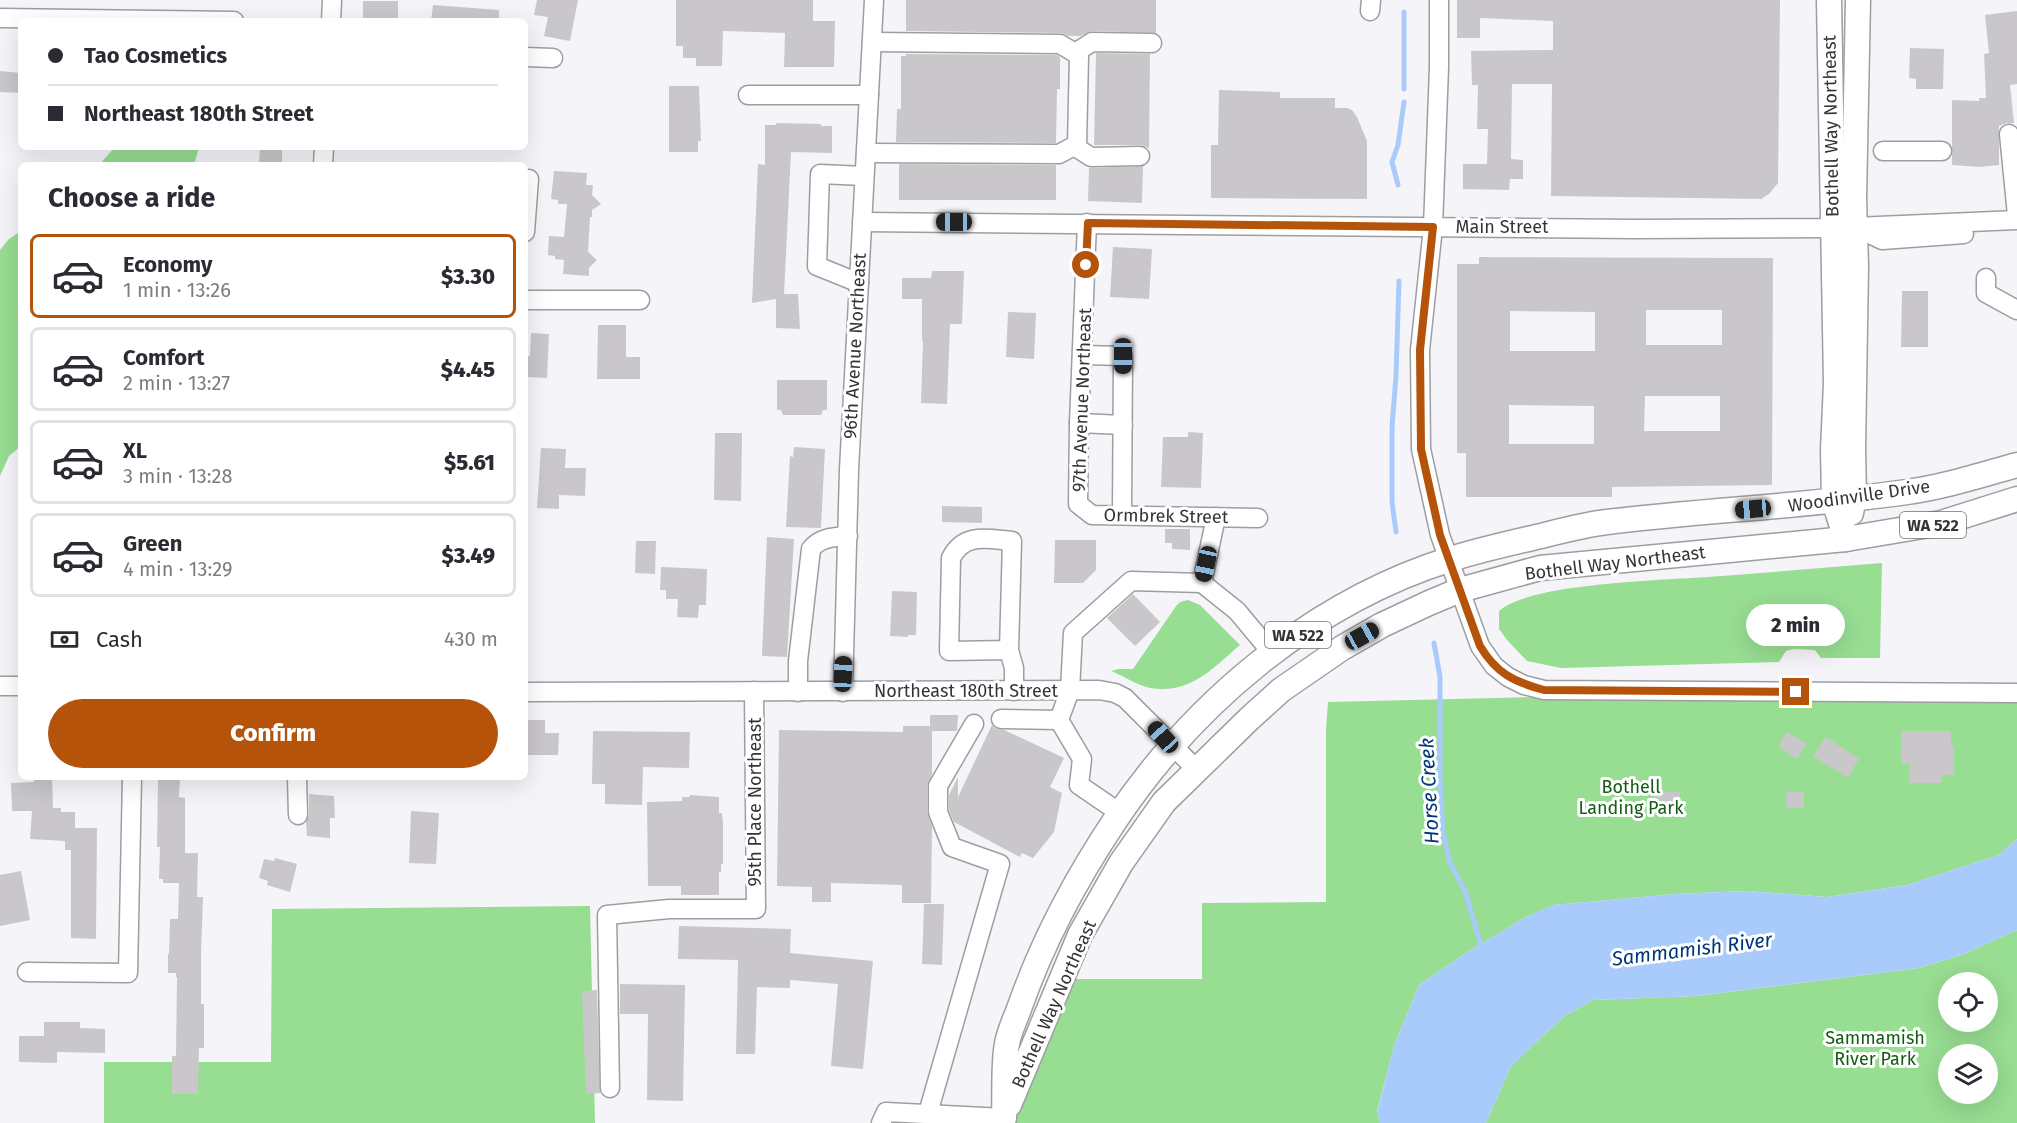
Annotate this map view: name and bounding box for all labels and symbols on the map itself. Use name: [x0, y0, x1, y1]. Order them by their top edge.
street label: Bothell Way Northeast: [1818, 34, 1844, 217]
car: [936, 213, 972, 231]
street label: Main Street: [1455, 216, 1549, 238]
route start: [1072, 251, 1099, 278]
street label: 96th Avenue Northeast: [839, 252, 871, 440]
street label: 97th Avenue Northeast: [1068, 307, 1096, 493]
car: [1114, 338, 1132, 374]
street label: Woodinville Drive: [1787, 475, 1931, 517]
car: [1734, 498, 1772, 520]
street label: Ormbrek Street: [1104, 504, 1229, 528]
road number: WA 522: [1900, 512, 1966, 538]
street label: Bothell Way Northeast: [1523, 541, 1707, 585]
car: [1193, 545, 1219, 583]
callout: 2 min: [1746, 605, 1846, 647]
car: [1342, 619, 1382, 653]
road number: WA 522: [1265, 622, 1331, 648]
car: [833, 656, 853, 692]
route end: [1782, 678, 1809, 705]
street label: Northeast 180th Street: [874, 680, 1059, 702]
street label: 95th Place Northeast: [744, 717, 766, 887]
car: [1144, 718, 1182, 756]
water label: Horse Creek: [1414, 737, 1444, 845]
park label: Bothell Landing Park: [1578, 776, 1684, 819]
street label: Bothell Way Northeast: [1007, 916, 1101, 1092]
water label: Sammamish River: [1610, 927, 1775, 971]
park label: Sammamish River Park: [1825, 1027, 1925, 1070]

